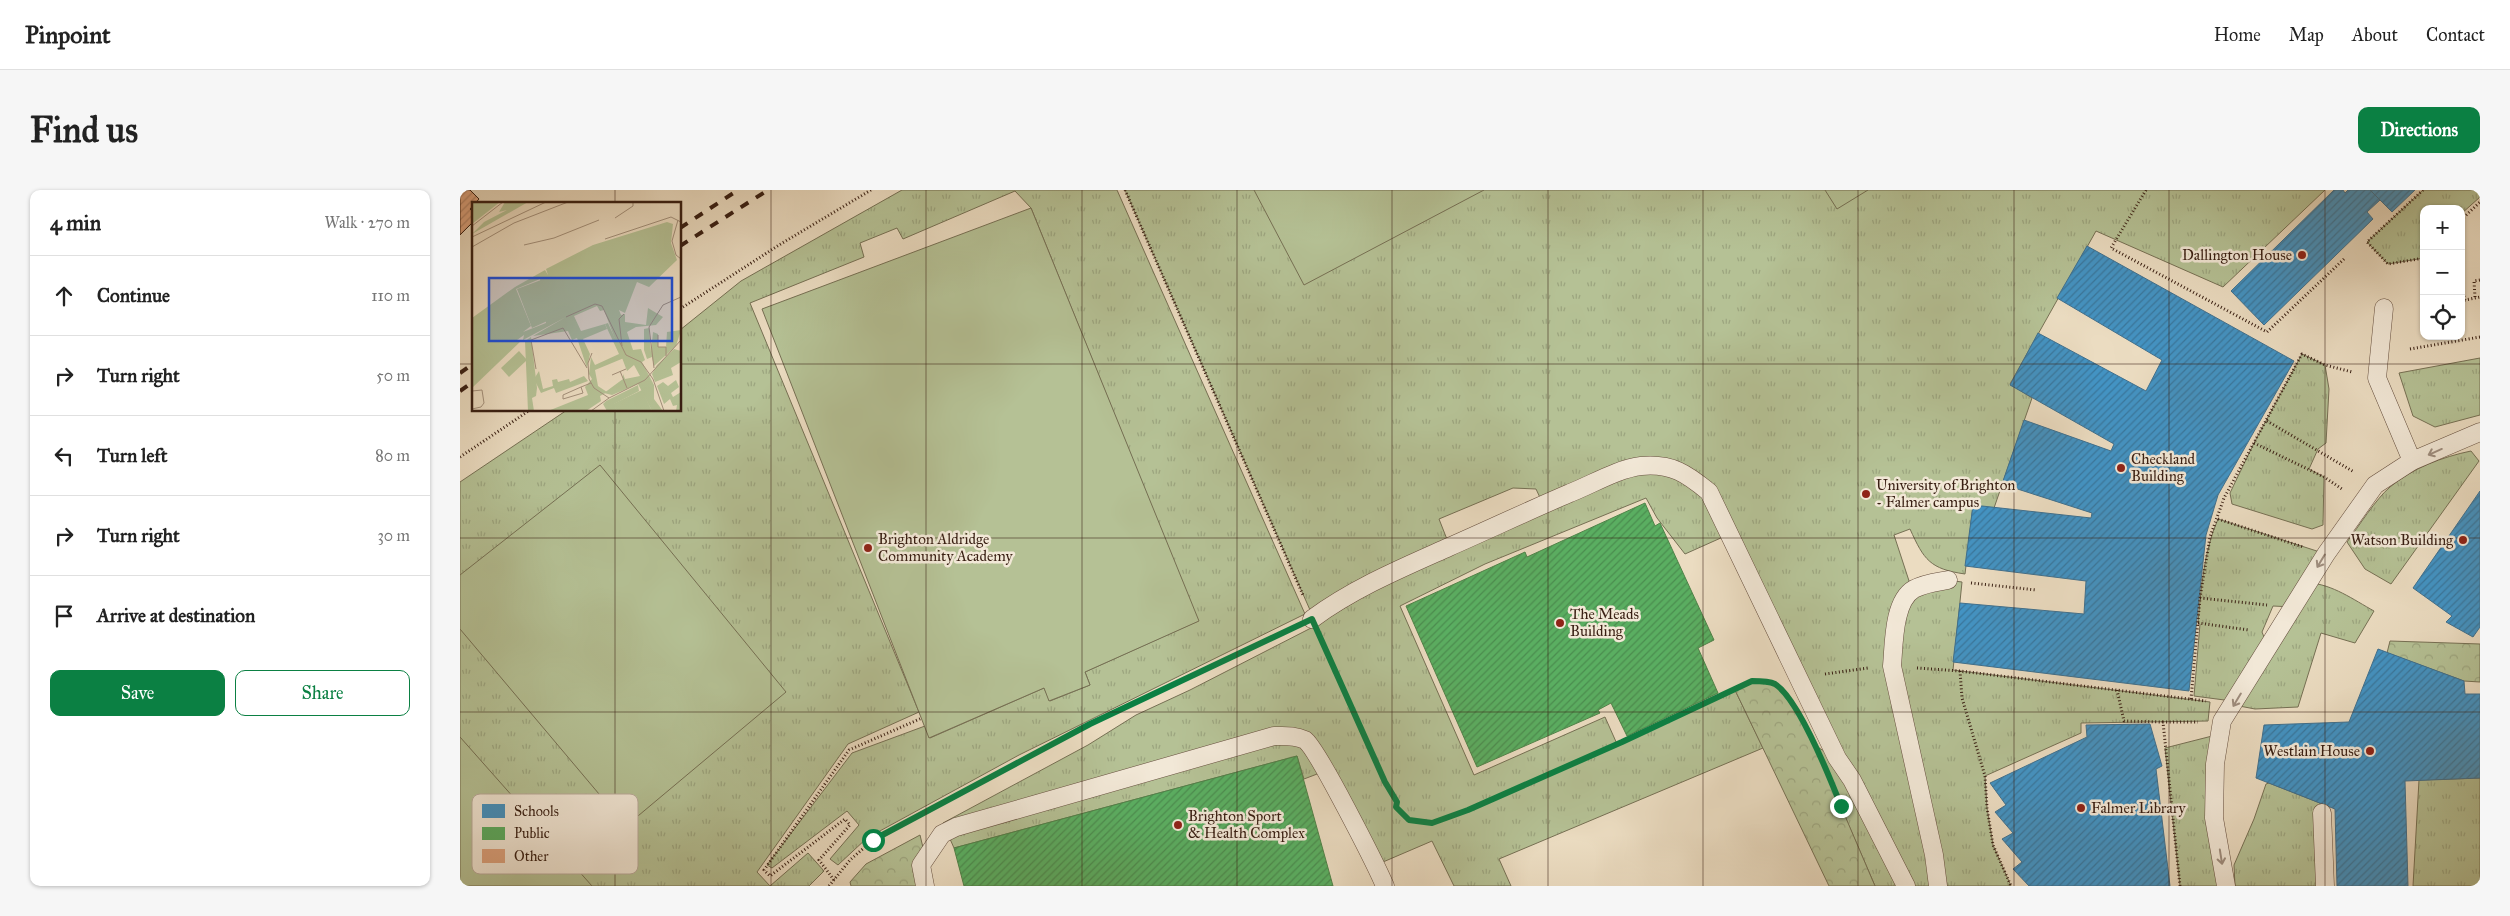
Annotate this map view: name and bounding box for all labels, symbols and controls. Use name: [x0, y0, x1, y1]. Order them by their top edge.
text: Pinpoint: [25, 20, 111, 50]
text: Home: [2214, 24, 2261, 46]
text: Map: [2289, 24, 2324, 46]
text: About: [2352, 24, 2398, 46]
text: Contact: [2426, 24, 2485, 46]
button: Directions: [2358, 107, 2480, 153]
text: Find us: [30, 109, 138, 152]
inset map: [472, 202, 681, 411]
map controls: [2420, 205, 2465, 340]
button: +: [2420, 205, 2465, 250]
text: 4 min: [50, 210, 101, 236]
text: Walk · 270 m: [324, 213, 410, 232]
place label: Dallington House: [2182, 246, 2292, 264]
marker: Dallington House: [2296, 249, 2308, 261]
button: −: [2420, 250, 2465, 295]
icon: ahead: [50, 282, 78, 310]
text: Continue: [97, 284, 170, 307]
text: 110 m: [371, 286, 410, 305]
button: locate: [2420, 295, 2465, 340]
icon: right: [50, 362, 78, 390]
text: Turn right: [97, 364, 180, 387]
text: 50 m: [376, 366, 410, 385]
icon: left: [50, 442, 78, 470]
text: Turn left: [97, 444, 167, 467]
text: 80 m: [375, 446, 410, 465]
one-way arrow: [2428, 447, 2443, 457]
place label: Checkland Building: [2131, 450, 2196, 485]
marker: Checkland Building: [2115, 462, 2127, 474]
place label: University of Brighton - Falmer campus: [1876, 476, 2015, 511]
marker: University of Brighton - Falmer campus: [1860, 488, 1872, 500]
icon: right: [50, 522, 78, 550]
text: Turn right: [97, 524, 180, 547]
text: 30 m: [377, 526, 410, 545]
place label: Brighton Aldridge Community Academy: [878, 530, 1013, 565]
place label: Watson Building: [2351, 531, 2454, 549]
marker: Watson Building: [2457, 534, 2469, 546]
marker: Brighton Aldridge Community Academy: [862, 542, 874, 554]
one-way arrow: [2316, 554, 2326, 568]
icon: arrive: [50, 602, 78, 630]
text: Arrive at destination: [97, 604, 255, 627]
place label: The Meads Building: [1570, 605, 1639, 640]
marker: The Meads Building: [1554, 617, 1566, 629]
button: Save: [50, 670, 225, 716]
button: Share: [235, 670, 410, 716]
one-way arrow: [2231, 692, 2241, 706]
place label: Westlain House: [2263, 742, 2360, 760]
marker: Westlain House: [2364, 745, 2376, 757]
legend: [472, 794, 638, 874]
route end: [1830, 795, 1853, 818]
place label: Falmer Library: [2091, 799, 2186, 817]
marker: Falmer Library: [2075, 802, 2087, 814]
text: Schools: [514, 803, 559, 820]
place label: Brighton Sport & Health Complex: [1188, 807, 1305, 842]
marker: Brighton Sport & Health Complex: [1172, 819, 1184, 831]
text: Public: [514, 825, 550, 842]
route start: [862, 829, 885, 852]
text: Other: [514, 848, 549, 865]
one-way arrow: [2216, 849, 2226, 865]

